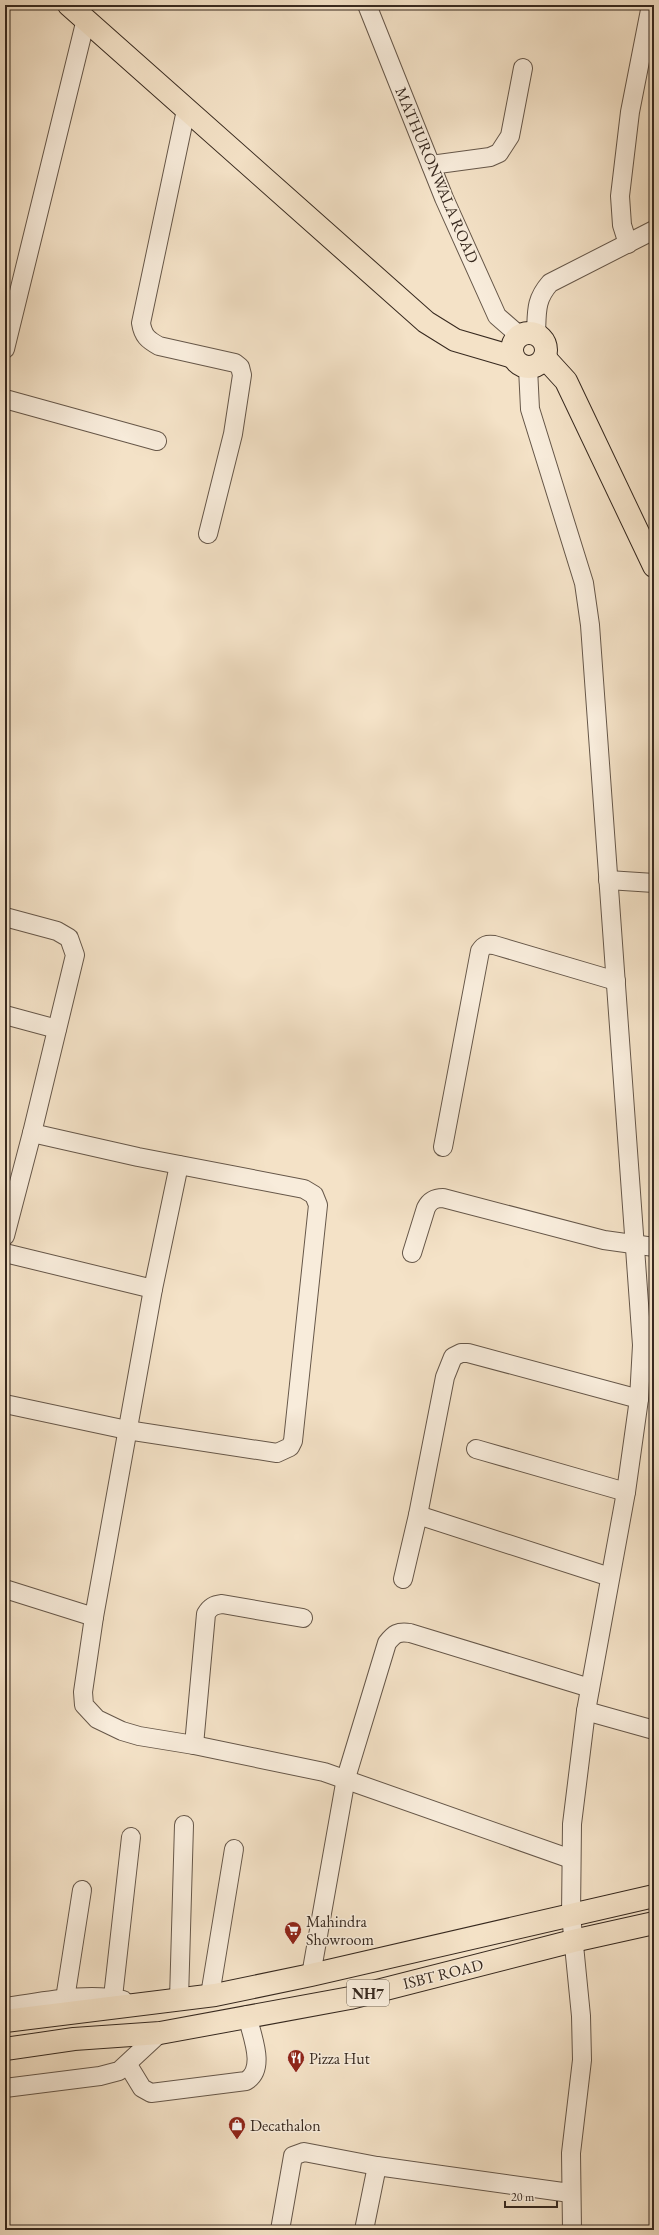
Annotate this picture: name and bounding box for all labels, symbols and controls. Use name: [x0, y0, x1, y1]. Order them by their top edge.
street label: MATHURONWALA ROAD: [390, 84, 484, 266]
place label: Mahindra Showroom: [306, 1911, 375, 1950]
supermarket icon: Mahindra Showroom: [283, 1920, 303, 1945]
street label: ISBT ROAD: [401, 1954, 485, 1994]
road number: NH7: [347, 1980, 389, 2006]
restaurant icon: Pizza Hut: [286, 2048, 306, 2073]
place label: Pizza Hut: [309, 2048, 370, 2069]
shop icon: Decathalon: [227, 2115, 247, 2140]
place label: Decathalon: [250, 2115, 321, 2136]
scale bar: [505, 2183, 557, 2209]
text: 20 m: [511, 2189, 535, 2205]

